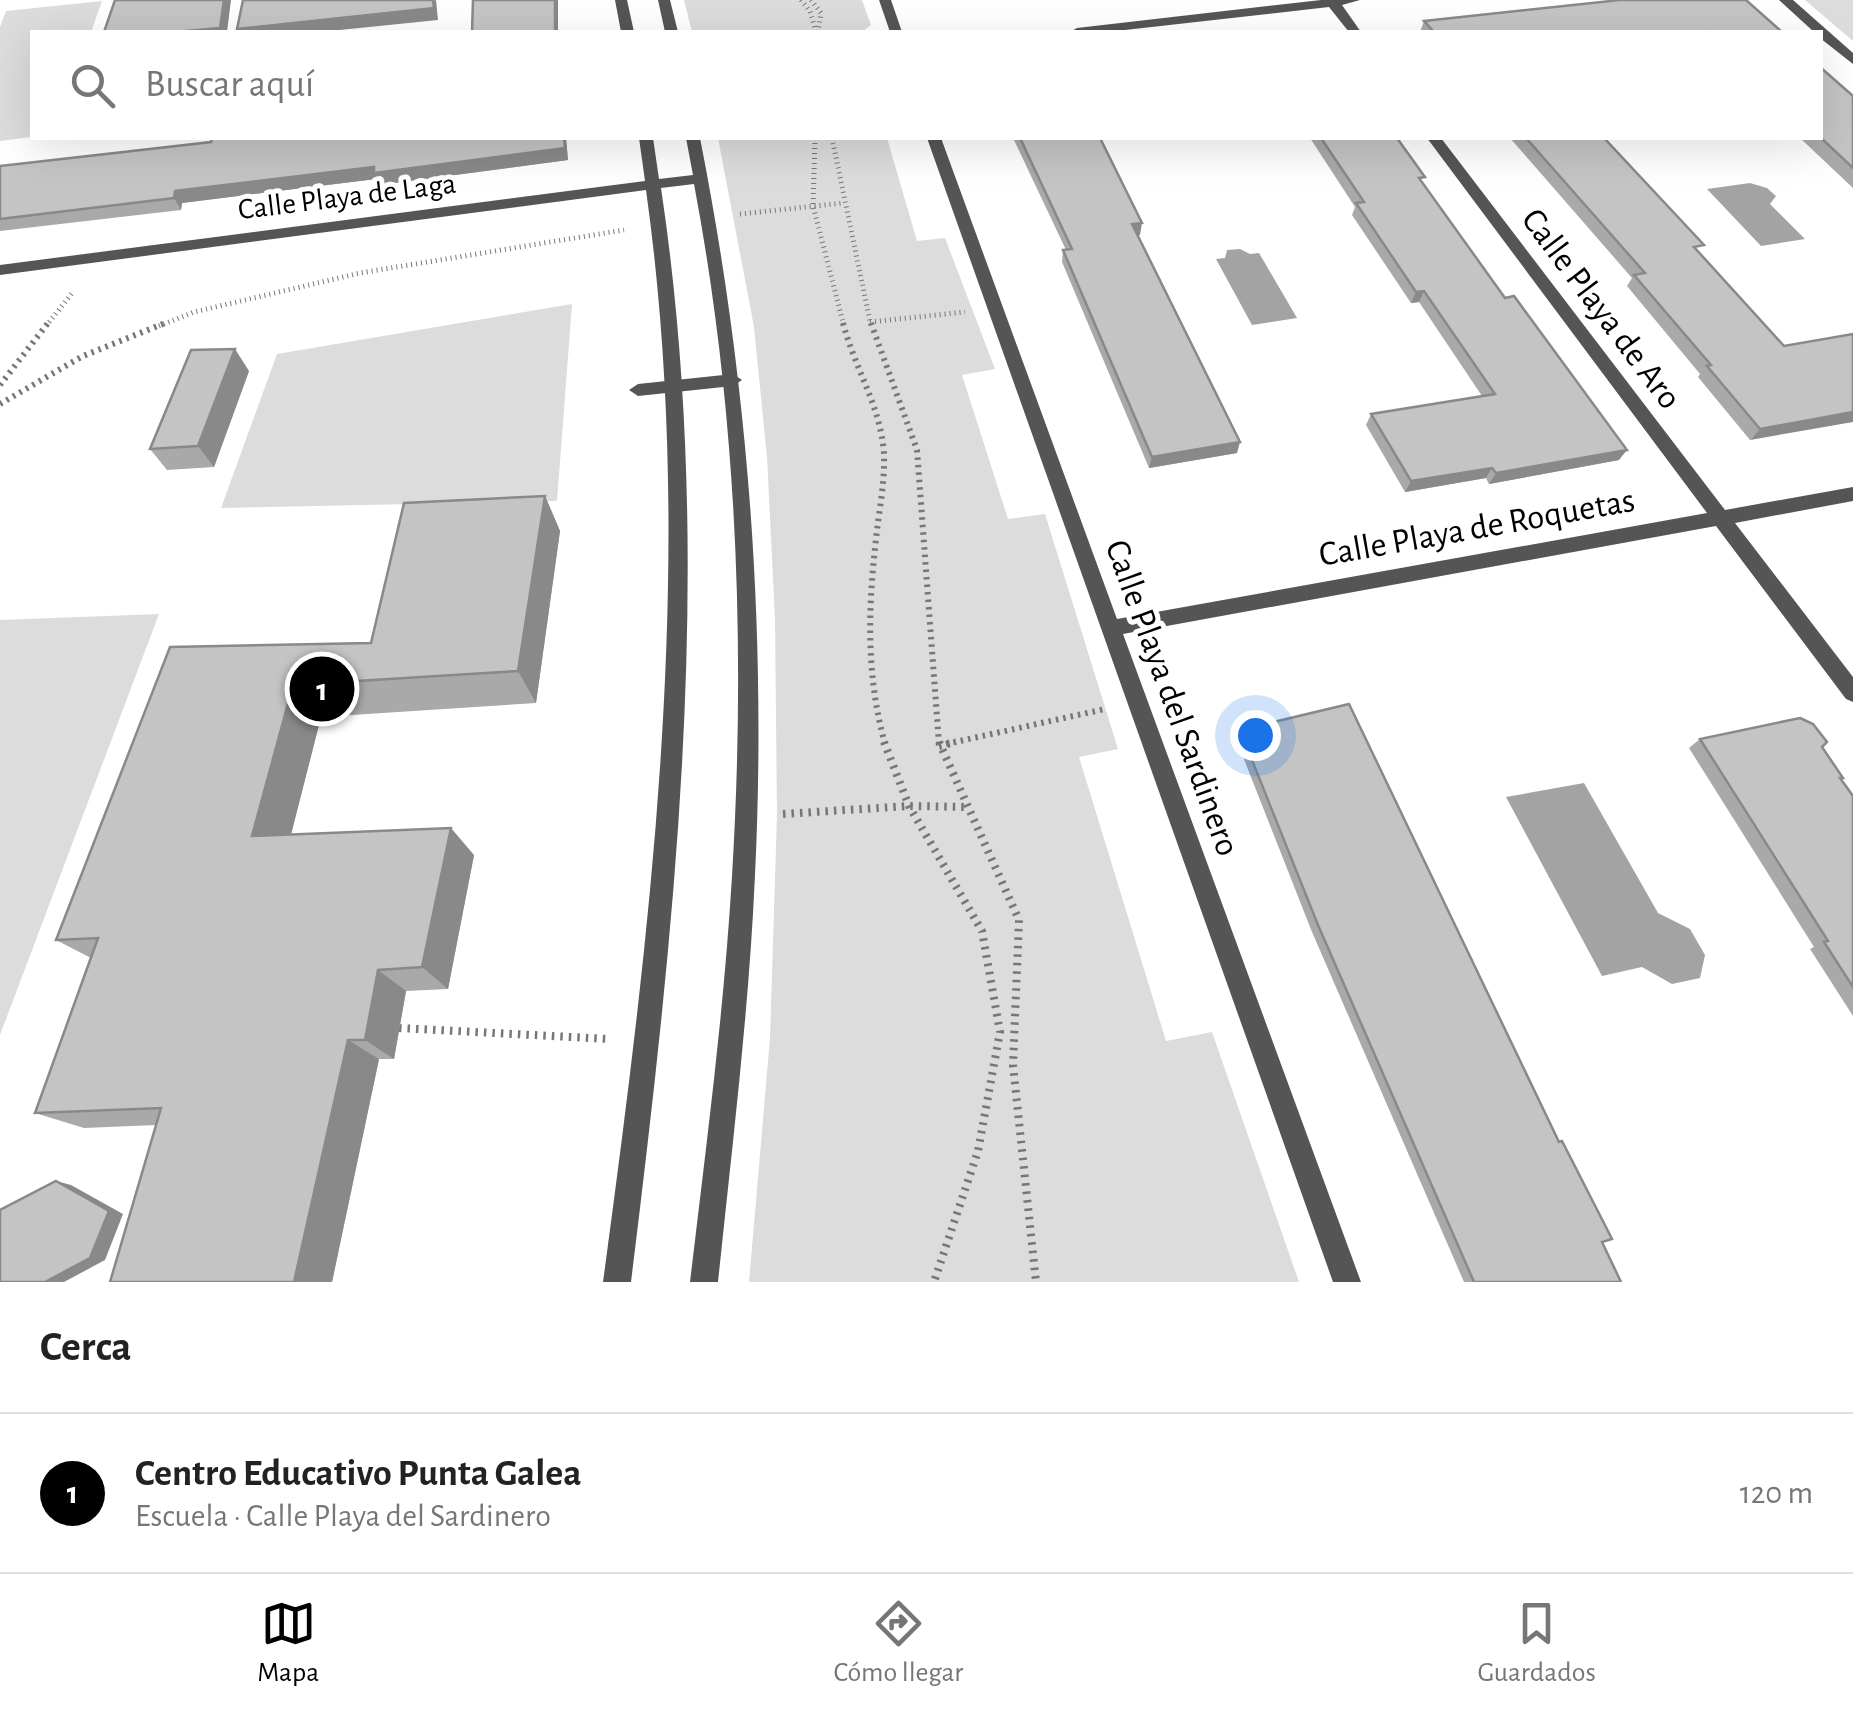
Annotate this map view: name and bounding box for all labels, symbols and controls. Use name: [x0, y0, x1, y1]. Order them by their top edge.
search box: [30, 30, 1823, 140]
icon: search: [65, 58, 120, 113]
text: Buscar aquí: [145, 66, 314, 104]
street label: Calle Playa de Laga: [236, 169, 458, 225]
street label: Calle Playa de Aro: [1515, 202, 1687, 416]
street label: Calle Playa de Roquetas: [1316, 483, 1638, 573]
street label: Calle Playa del Sardinero: [1099, 535, 1245, 861]
pin: 1: [290, 652, 354, 726]
your location: [1230, 710, 1281, 761]
text: Cerca: [40, 1326, 131, 1368]
text: Centro Educativo Punta Galea: [135, 1455, 582, 1493]
text: 1: [67, 1477, 78, 1509]
text: 120 m: [1740, 1477, 1813, 1509]
text: Escuela · Calle Playa del Sardinero: [135, 1500, 551, 1532]
tab: Mapa: [257, 1596, 319, 1690]
tab: Cómo llegar: [834, 1596, 963, 1690]
tab: Guardados: [1478, 1596, 1596, 1690]

